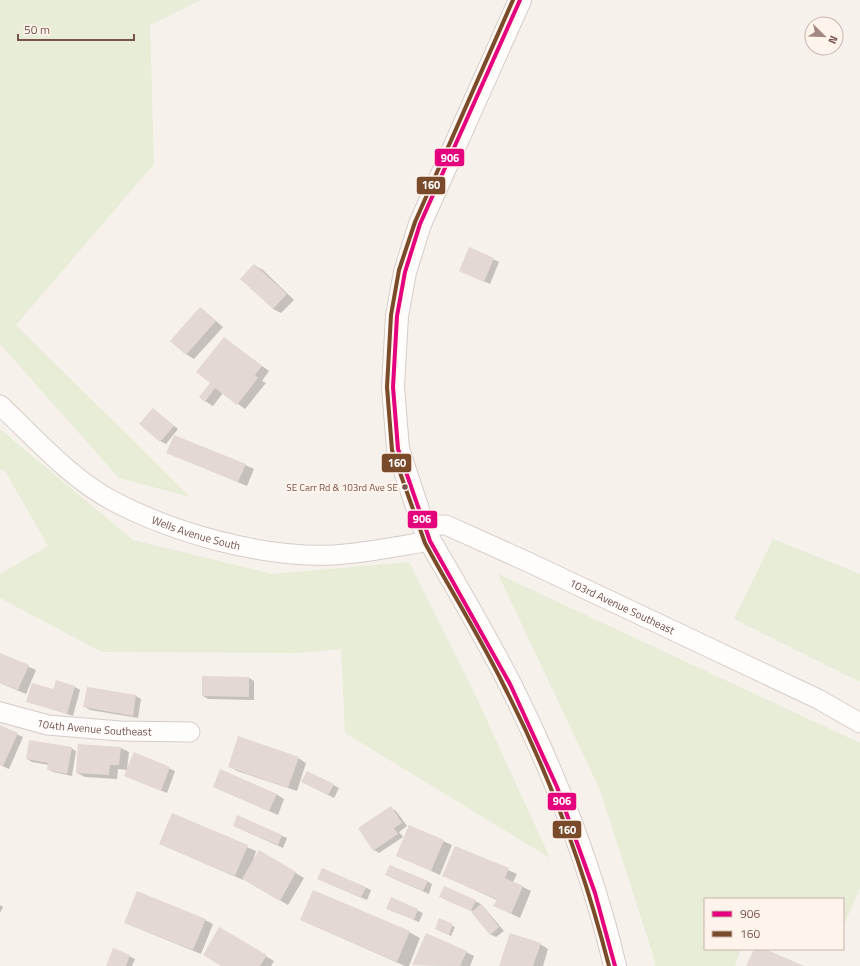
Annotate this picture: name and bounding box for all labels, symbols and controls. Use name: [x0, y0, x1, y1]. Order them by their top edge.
scale bar: [18, 16, 134, 42]
north arrow: [804, 16, 844, 56]
text: 50 m: [24, 20, 50, 39]
text: N: [824, 33, 842, 47]
line badge: 906: [434, 148, 465, 167]
text: 906: [441, 150, 459, 166]
line badge: 160: [416, 176, 446, 195]
text: 160: [422, 177, 440, 193]
line badge: 160: [381, 453, 412, 473]
text: 160: [388, 455, 406, 471]
place label: SE Carr Rd & 103rd Ave SE: [286, 480, 398, 495]
marker: SE Carr Rd & 103rd Ave SE: [400, 482, 410, 492]
line badge: 906: [407, 510, 438, 529]
text: 906: [413, 511, 431, 527]
street label: Wells Avenue South: [149, 512, 242, 554]
street label: 103rd Avenue Southeast: [567, 575, 678, 638]
street label: 104th Avenue Southeast: [35, 714, 152, 739]
line badge: 906: [547, 792, 577, 811]
text: 906: [553, 793, 571, 809]
line badge: 160: [552, 820, 582, 839]
text: 160: [558, 822, 576, 838]
legend: [704, 898, 844, 950]
text: 906: [740, 904, 760, 923]
text: 160: [740, 924, 760, 943]

